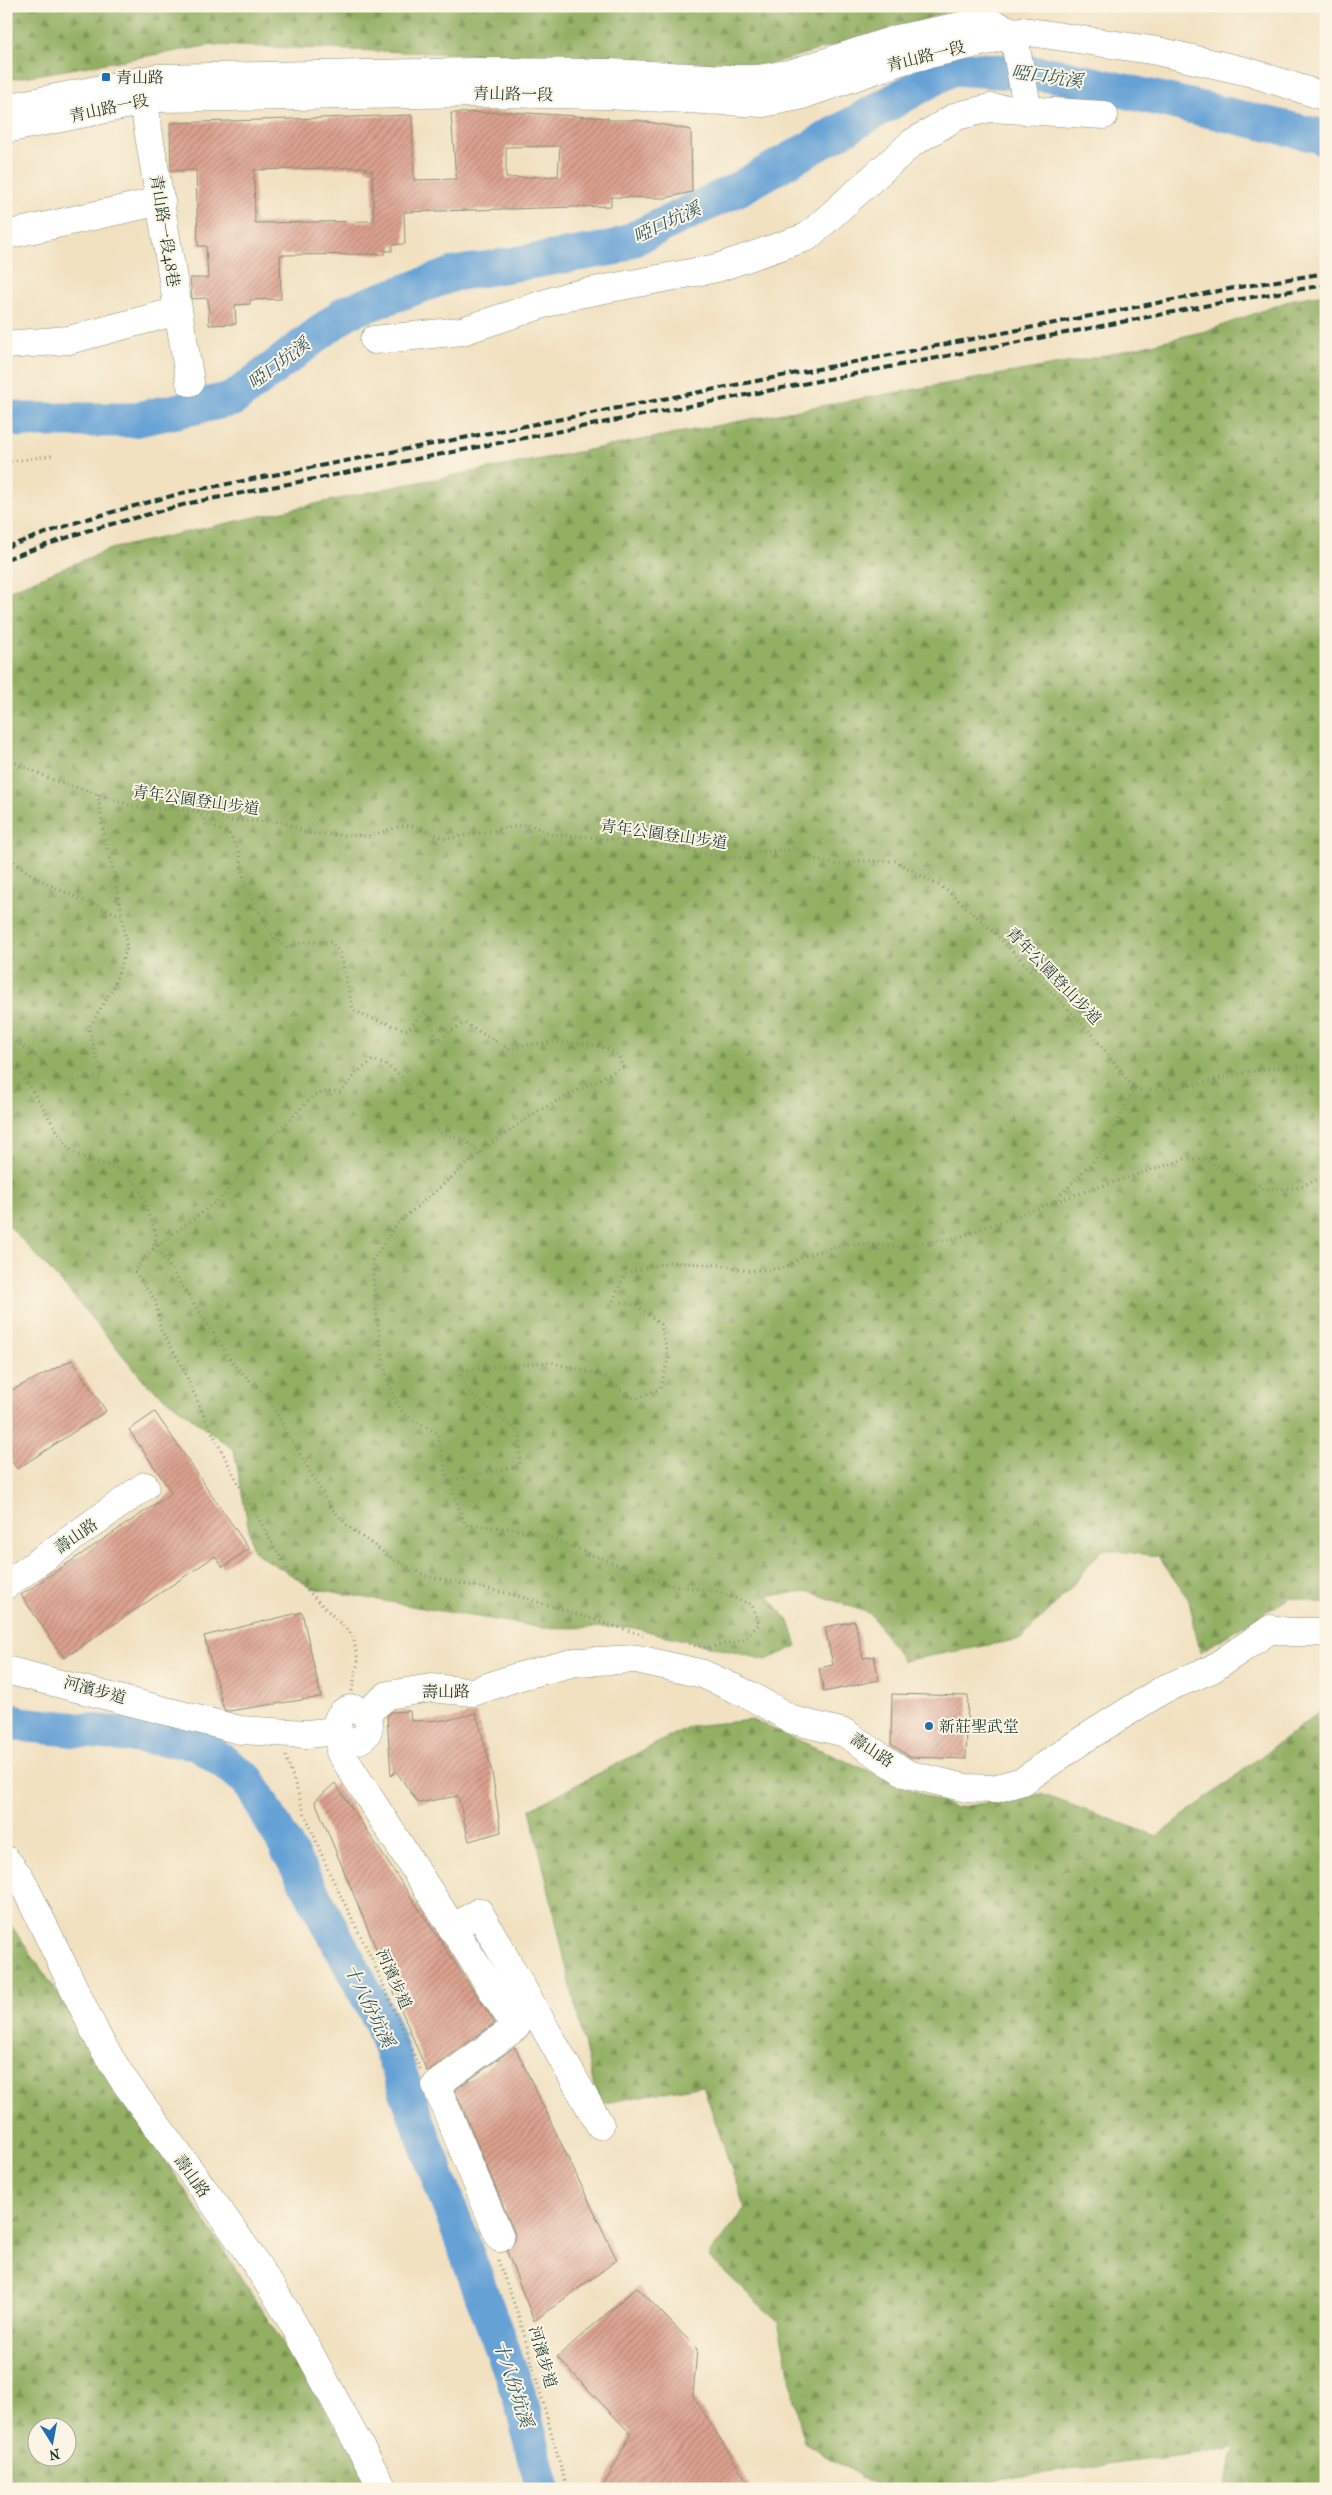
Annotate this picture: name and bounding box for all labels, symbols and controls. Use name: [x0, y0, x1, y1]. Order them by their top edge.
street label: 青山路一段: [885, 37, 967, 75]
water label: 啞口坑溪: [1010, 62, 1086, 93]
place label: 青山路: [116, 68, 164, 87]
marker: 青山路: [100, 71, 112, 83]
street label: 青山路一段: [473, 84, 553, 104]
street label: 青山路一段: [68, 90, 150, 126]
street label: 青山路一段48巷: [147, 173, 183, 289]
water label: 啞口坑溪: [630, 197, 706, 248]
water label: 啞口坑溪: [244, 333, 316, 394]
street label: 青年公園登山步道: [131, 782, 261, 818]
street label: 青年公園登山步道: [599, 816, 729, 852]
street label: 青年公園登山步道: [1003, 923, 1105, 1029]
street label: 壽山路: [51, 1514, 101, 1558]
street label: 河濱步道: [62, 1673, 128, 1707]
street label: 壽山路: [422, 1682, 470, 1701]
place label: 新莊聖武堂: [939, 1717, 1019, 1736]
marker: 新莊聖武堂: [923, 1720, 935, 1732]
street label: 壽山路: [847, 1729, 897, 1771]
street label: 河濱步道: [372, 1946, 416, 2012]
water label: 十八份坑溪: [340, 1961, 399, 2053]
street label: 壽山路: [170, 2151, 214, 2201]
street label: 河濱步道: [525, 2324, 561, 2390]
water label: 十八份坑溪: [489, 2338, 538, 2432]
north arrow: [28, 2418, 78, 2468]
text: N: [47, 2445, 61, 2464]

